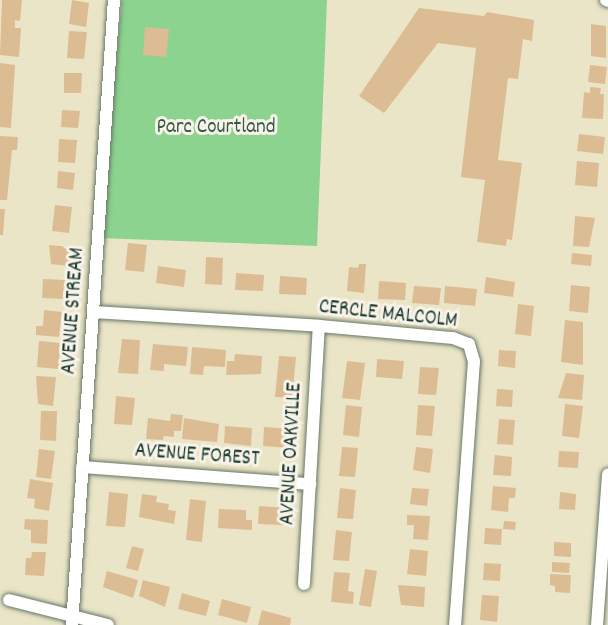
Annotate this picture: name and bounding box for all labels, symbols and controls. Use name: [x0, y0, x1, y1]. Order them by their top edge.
park label: Parc Courtland: [156, 115, 276, 141]
street label: AVENUE STREAM: [57, 247, 91, 375]
street label: CERCLE MALCOLM: [318, 295, 458, 335]
street label: AVENUE OAKVILLE: [276, 382, 308, 526]
street label: AVENUE FOREST: [134, 439, 260, 473]

